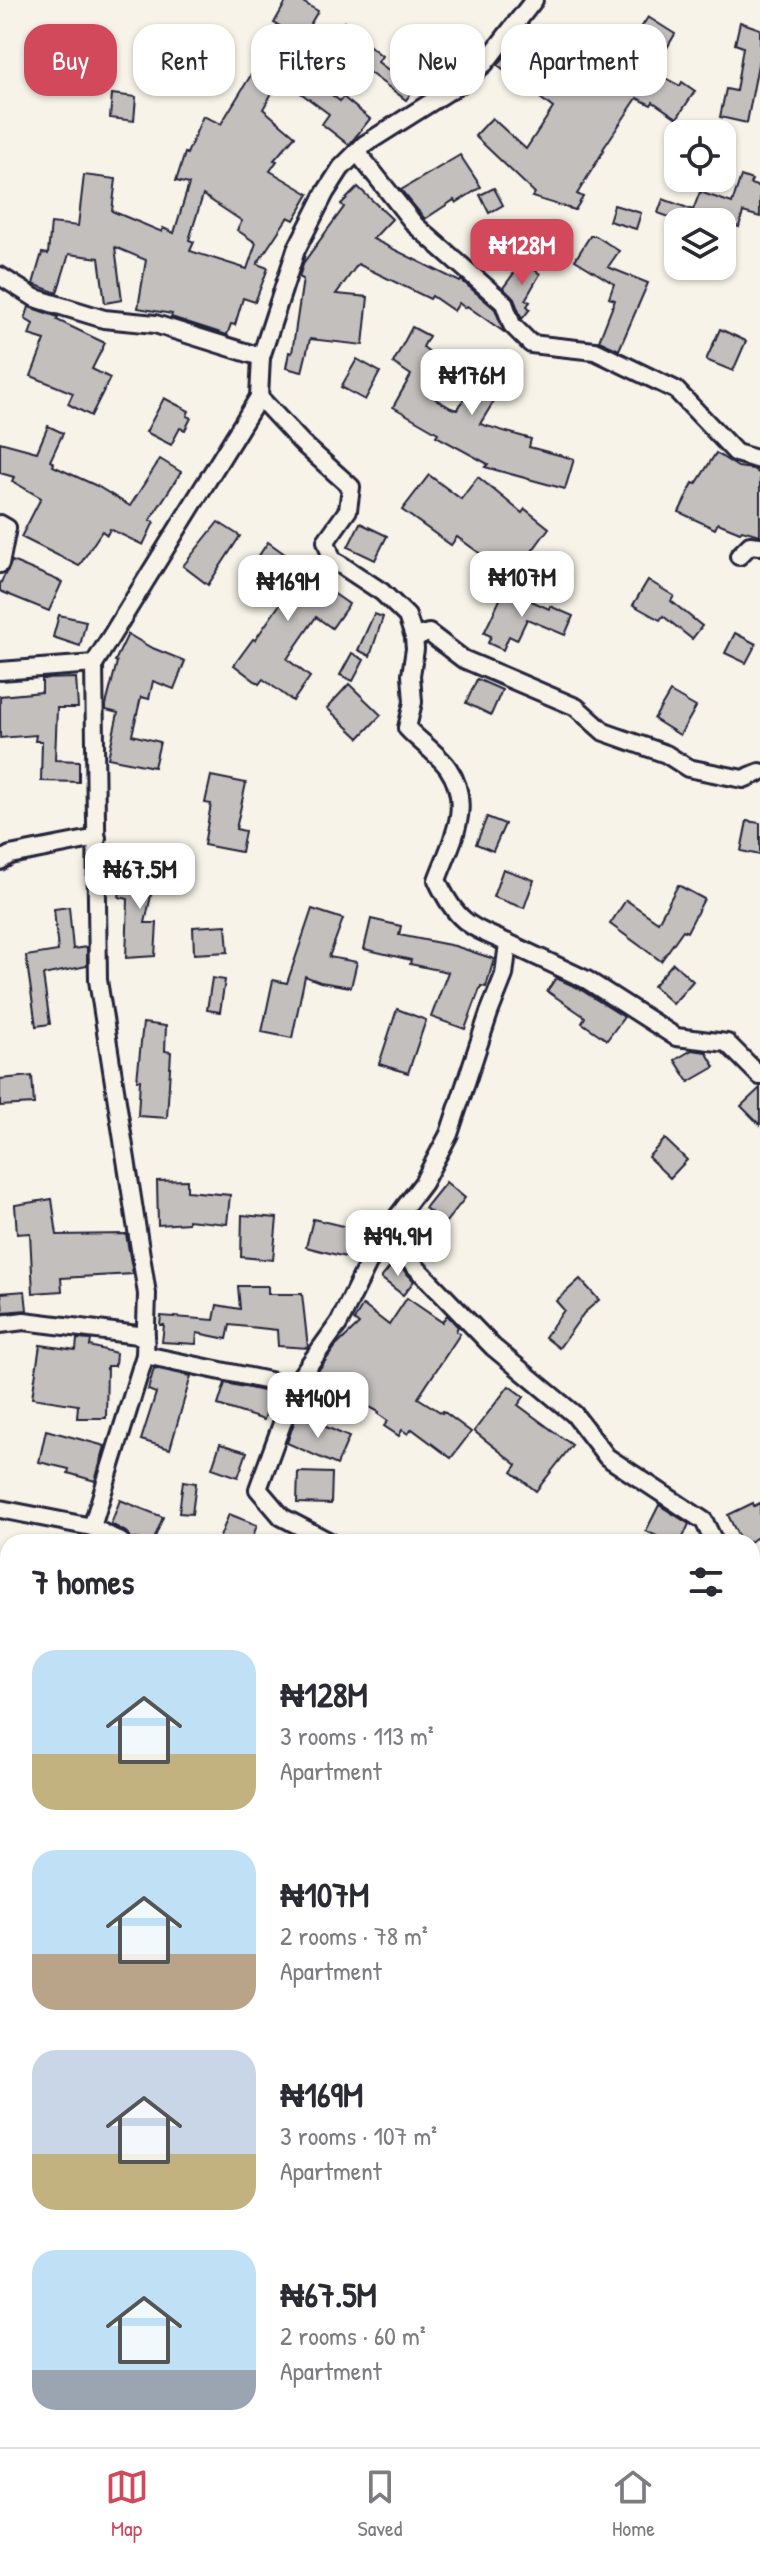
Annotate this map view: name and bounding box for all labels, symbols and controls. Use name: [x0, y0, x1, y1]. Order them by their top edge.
chip: Buy: [24, 24, 117, 96]
chip: Rent: [133, 24, 235, 96]
chip: Filters: [251, 24, 374, 96]
chip: New: [390, 24, 485, 96]
chip: Apartment: [501, 24, 667, 96]
map controls: [664, 120, 736, 280]
button: locate: [664, 120, 736, 192]
button: layers: [664, 208, 736, 280]
pin: ₦128M: [466, 219, 578, 287]
text: ₦128M: [488, 227, 556, 262]
pin: ₦176M: [416, 349, 528, 417]
text: ₦176M: [439, 357, 505, 392]
pin: ₦107M: [466, 551, 578, 619]
pin: ₦169M: [232, 555, 344, 623]
text: ₦107M: [488, 559, 556, 594]
text: ₦169M: [256, 563, 320, 598]
pin: ₦67.5M: [75, 843, 205, 911]
text: ₦67.5M: [103, 851, 177, 886]
pin: ₦94.9M: [333, 1210, 463, 1278]
text: ₦94.9M: [364, 1218, 432, 1253]
pin: ₦140M: [262, 1372, 374, 1440]
text: ₦140M: [285, 1380, 351, 1415]
text: 7 homes: [32, 1559, 134, 1605]
icon: filters: [684, 1560, 728, 1604]
text: ₦128M: [280, 1672, 368, 1718]
icon: home: [96, 1682, 192, 1778]
text: 3 rooms · 113 m²: [280, 1718, 434, 1753]
text: Apartment: [280, 1753, 382, 1788]
text: ₦107M: [280, 1872, 369, 1918]
icon: home: [96, 1882, 192, 1978]
text: 2 rooms · 78 m²: [280, 1918, 428, 1953]
text: Apartment: [280, 1953, 382, 1988]
text: ₦169M: [280, 2072, 363, 2118]
icon: home: [96, 2082, 192, 2178]
text: 3 rooms · 107 m²: [280, 2118, 437, 2153]
text: Apartment: [280, 2153, 382, 2188]
text: ₦67.5M: [280, 2272, 377, 2318]
icon: home: [96, 2282, 192, 2378]
text: 2 rooms · 60 m²: [280, 2318, 426, 2353]
text: Apartment: [280, 2353, 382, 2388]
tab: Map: [105, 2465, 149, 2543]
tab: Saved: [358, 2465, 402, 2543]
tab: Home: [611, 2465, 655, 2543]

